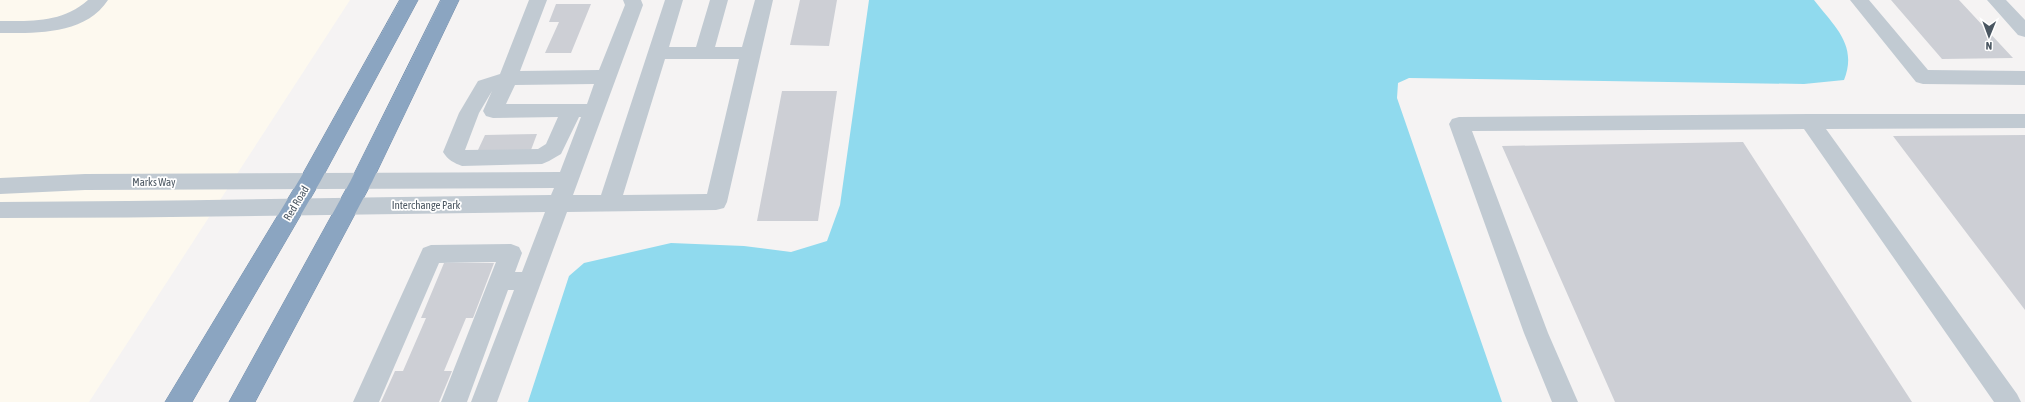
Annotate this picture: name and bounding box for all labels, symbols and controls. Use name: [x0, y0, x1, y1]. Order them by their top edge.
north arrow: [1969, 16, 2009, 56]
text: N: [1985, 40, 1992, 52]
street label: Marks Way: [132, 176, 176, 188]
street label: Red Road: [281, 184, 311, 222]
street label: Interchange Park: [392, 199, 460, 211]

